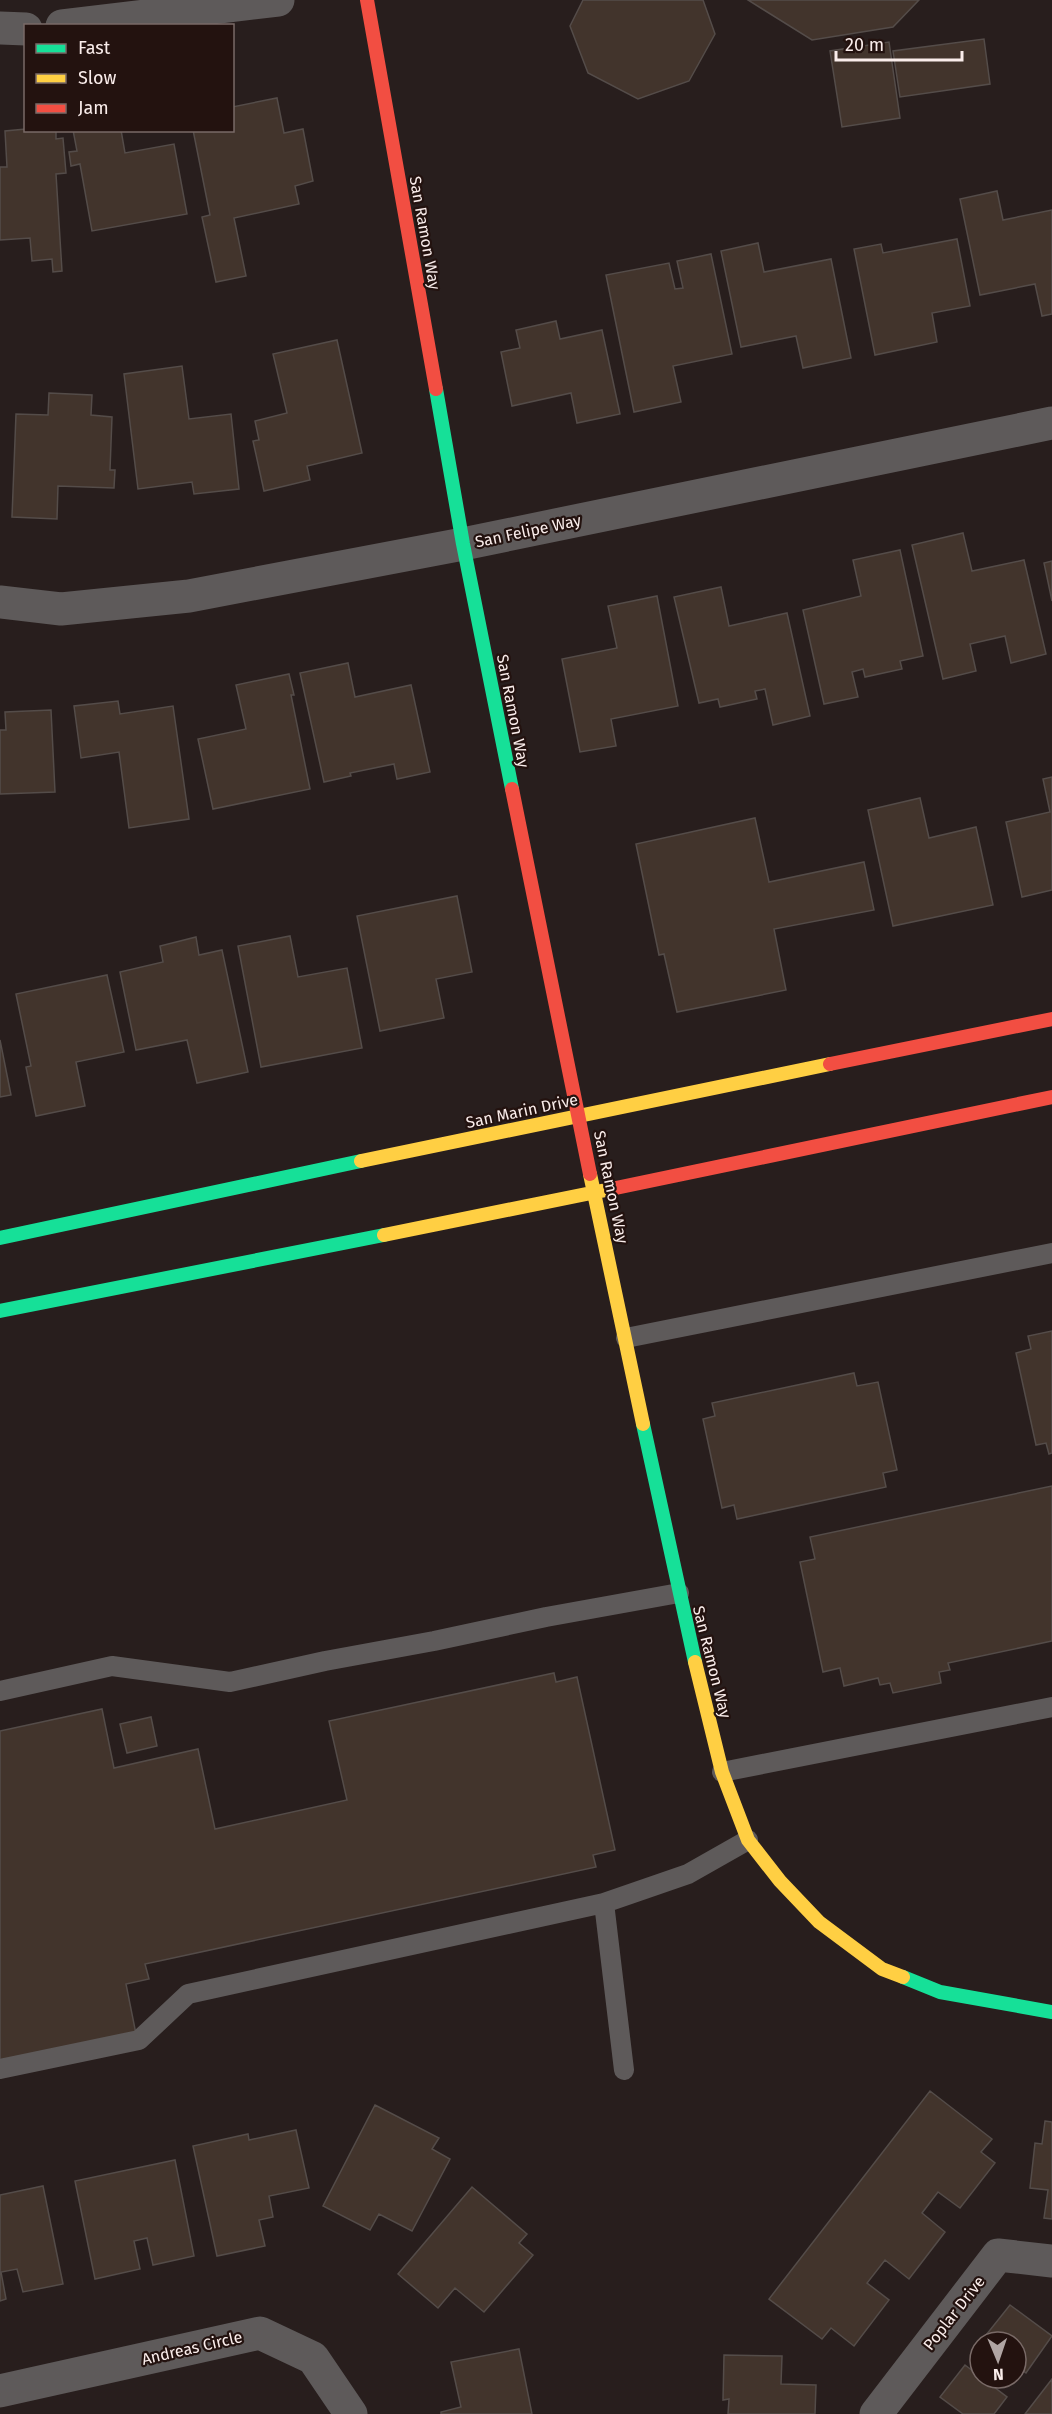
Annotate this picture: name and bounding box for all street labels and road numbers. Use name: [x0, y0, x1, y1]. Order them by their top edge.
street label: San Ramon Way: [406, 175, 444, 291]
street label: San Felipe Way: [473, 510, 583, 551]
street label: San Ramon Way: [493, 653, 533, 769]
street label: San Marin Drive: [464, 1090, 580, 1132]
street label: San Ramon Way: [590, 1129, 632, 1245]
street label: San Ramon Way: [689, 1604, 735, 1720]
street label: Poplar Drive: [919, 2272, 989, 2354]
street label: Andreas Circle: [140, 2327, 244, 2369]

